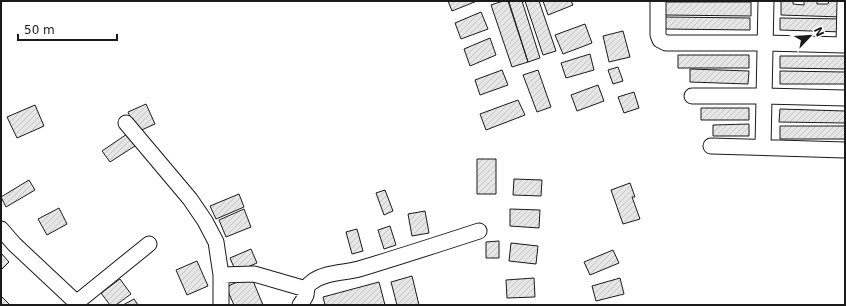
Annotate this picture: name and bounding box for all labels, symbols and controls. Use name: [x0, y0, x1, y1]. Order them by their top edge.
scale bar: [18, 16, 117, 42]
north arrow: [790, 16, 830, 56]
text: 50 m: [24, 23, 55, 37]
text: N: [811, 25, 826, 39]

